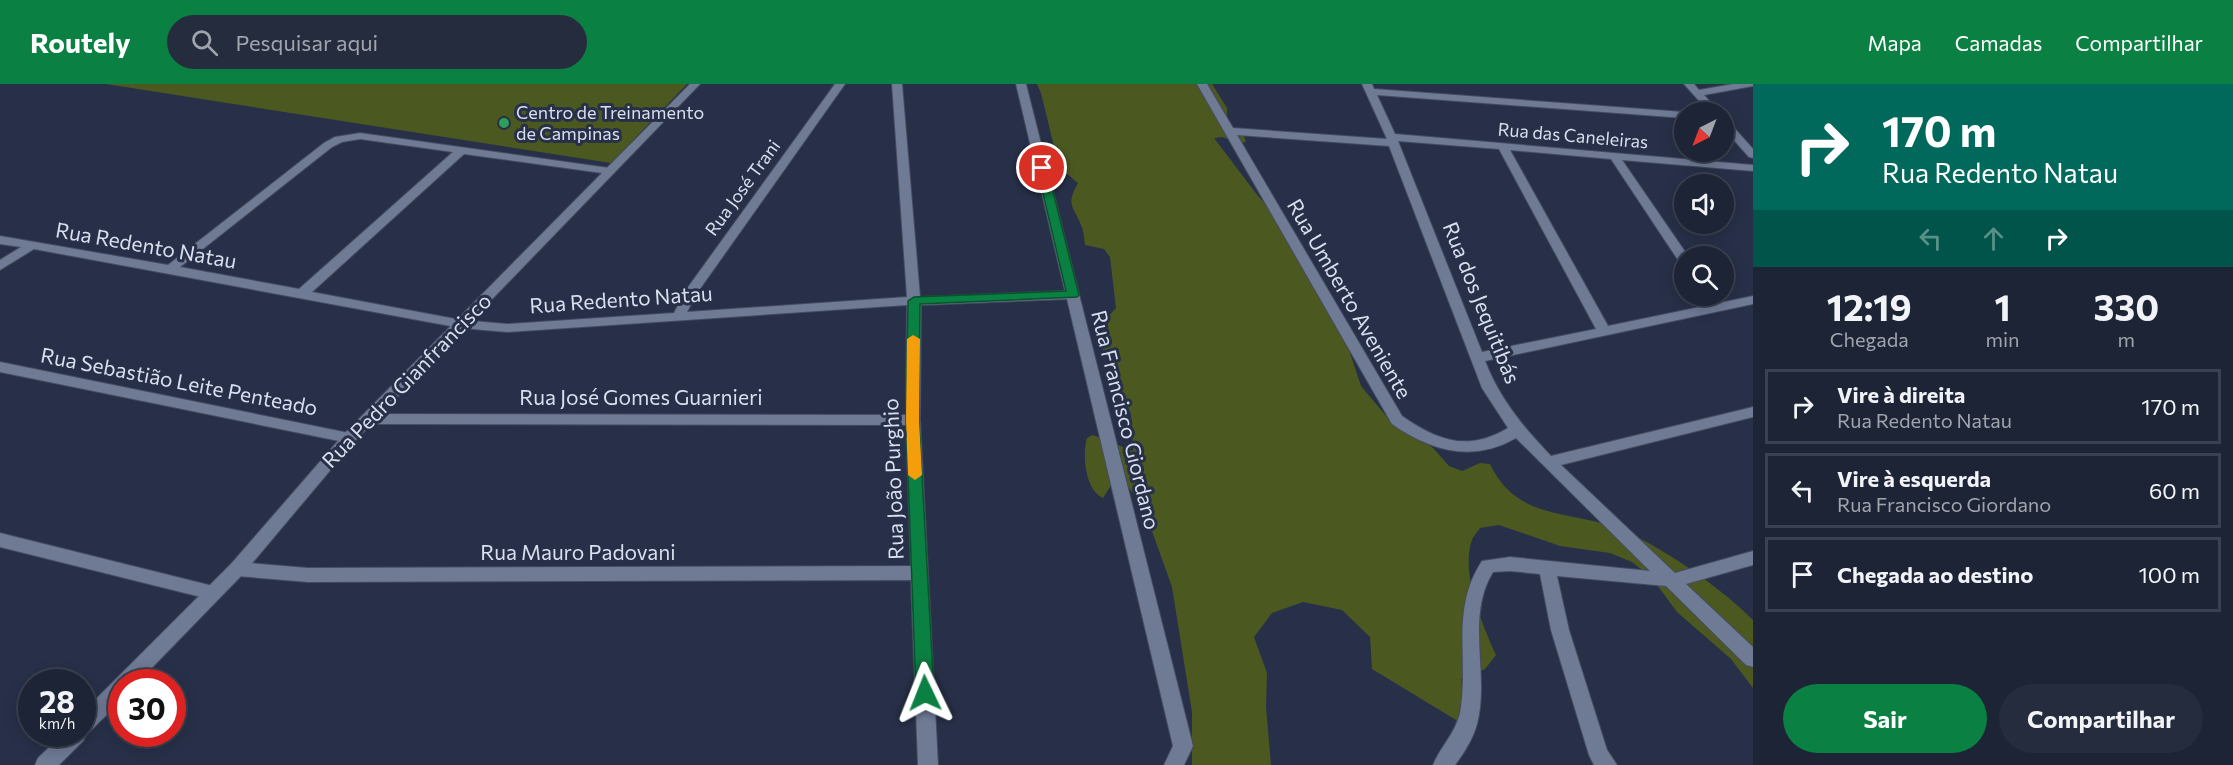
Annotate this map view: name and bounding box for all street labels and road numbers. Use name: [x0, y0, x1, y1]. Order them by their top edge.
street label: Rua das Caneleiras: [1497, 117, 1649, 153]
street label: Rua José Trani: [700, 135, 784, 240]
street label: Rua Umberto Aveniente: [1283, 194, 1418, 403]
street label: Rua Redento Natau: [54, 216, 239, 273]
street label: Rua dos Jequitibás: [1439, 218, 1526, 387]
street label: Rua Redento Natau: [528, 280, 713, 317]
street label: Rua Pedro Gianfrancisco: [316, 288, 496, 472]
street label: Rua Francisco Giordano: [1087, 307, 1166, 532]
street label: Rua Sebastião Leite Penteado: [39, 341, 320, 420]
street label: Rua José Gomes Guarnieri: [519, 384, 763, 409]
street label: Rua João Purghio: [877, 398, 908, 560]
street label: Rua Mauro Padovani: [480, 539, 676, 564]

